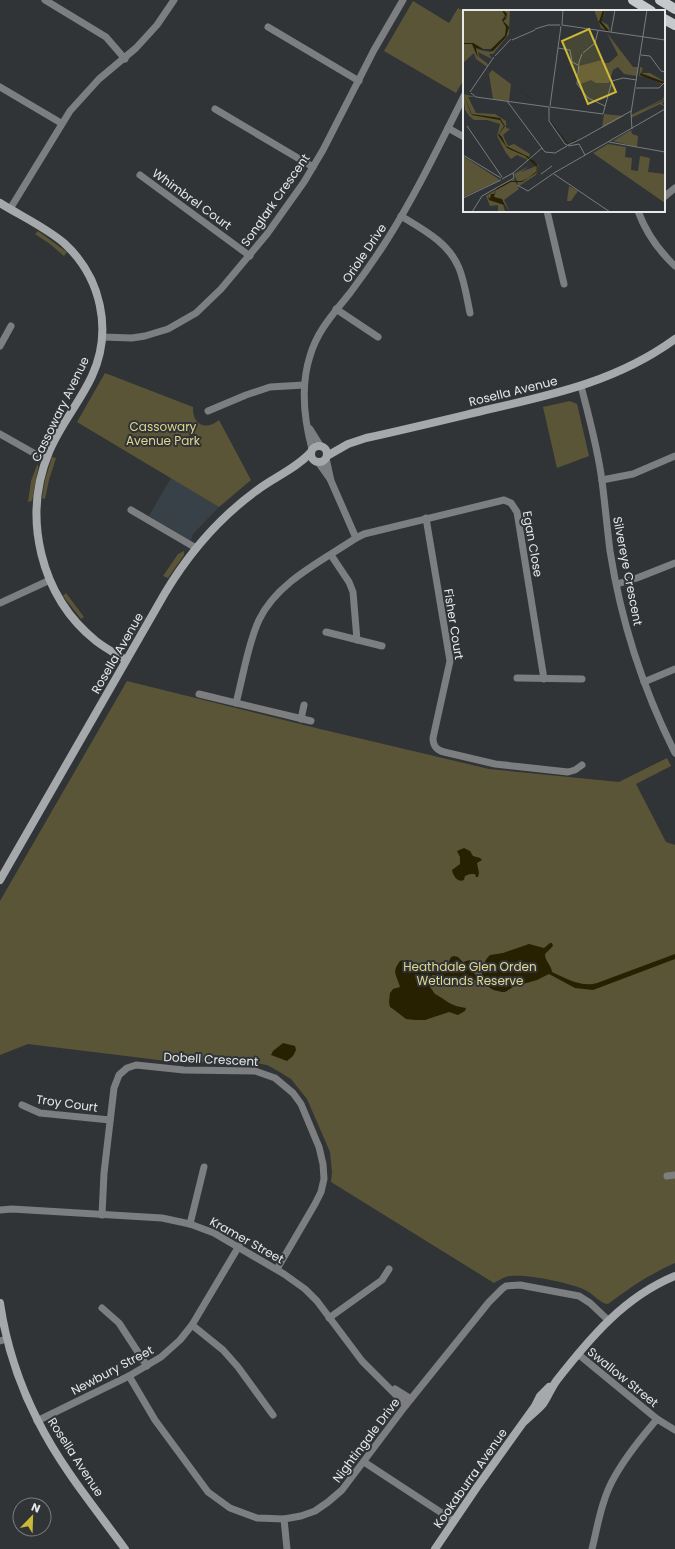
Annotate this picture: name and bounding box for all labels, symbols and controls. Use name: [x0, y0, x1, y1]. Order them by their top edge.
inset map: [463, 10, 665, 212]
street label: Songlark Crescent: [237, 150, 313, 250]
street label: Whimbrel Court: [149, 164, 235, 234]
street label: Oriole Drive: [338, 220, 390, 286]
street label: Cassowary Avenue: [27, 354, 93, 464]
street label: Rosella Avenue: [467, 372, 559, 410]
park label: Cassowary Avenue Park: [126, 418, 201, 449]
street label: Egan Close: [519, 510, 547, 578]
street label: Silvereye Crescent: [609, 515, 647, 627]
street label: Fisher Court: [440, 587, 468, 661]
street label: Rosella Avenue: [87, 609, 147, 697]
park label: Heathdale Glen Orden Wetlands Reserve: [403, 958, 537, 989]
street label: Dobell Crescent: [163, 1048, 259, 1070]
street label: Troy Court: [35, 1090, 99, 1116]
street label: Kramer Street: [207, 1213, 287, 1267]
street label: Newbury Street: [68, 1341, 156, 1399]
street label: Swallow Street: [584, 1343, 662, 1411]
street label: Nightingale Drive: [328, 1394, 404, 1486]
street label: Rosella Avenue: [44, 1414, 108, 1500]
street label: Kookaburra Avenue: [429, 1425, 511, 1531]
north arrow: [12, 1497, 52, 1537]
text: N: [29, 1499, 43, 1517]

